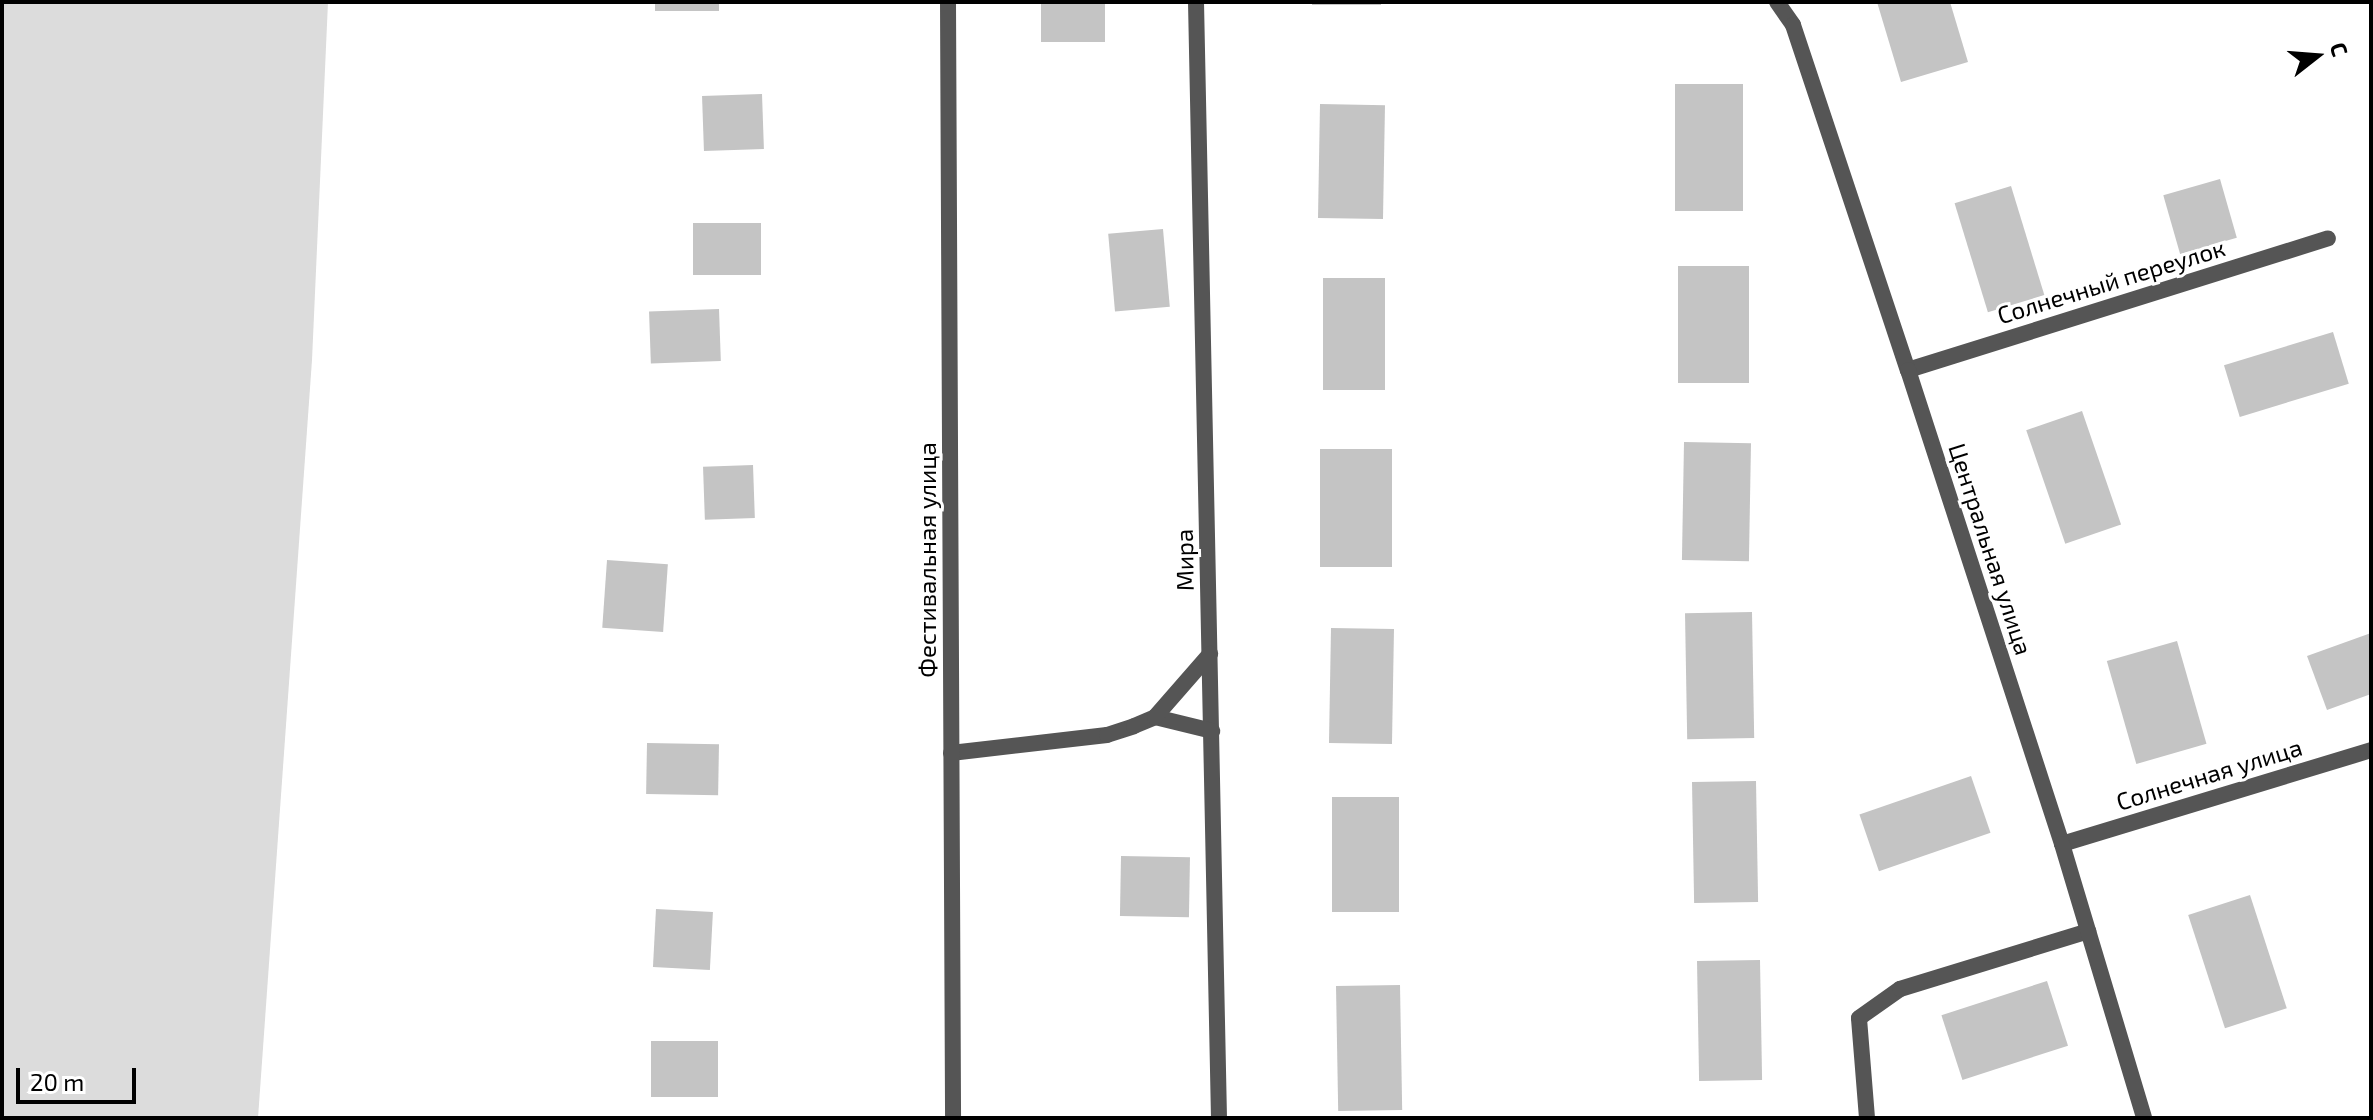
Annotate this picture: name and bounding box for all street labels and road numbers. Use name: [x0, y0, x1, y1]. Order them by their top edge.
street label: Солнечный переулок: [1994, 233, 2228, 329]
street label: Центральная улица: [1943, 439, 2039, 659]
street label: Фестивальная улица: [913, 442, 941, 678]
street label: Мира: [1169, 529, 1199, 591]
street label: Солнечная улица: [2113, 732, 2305, 816]

